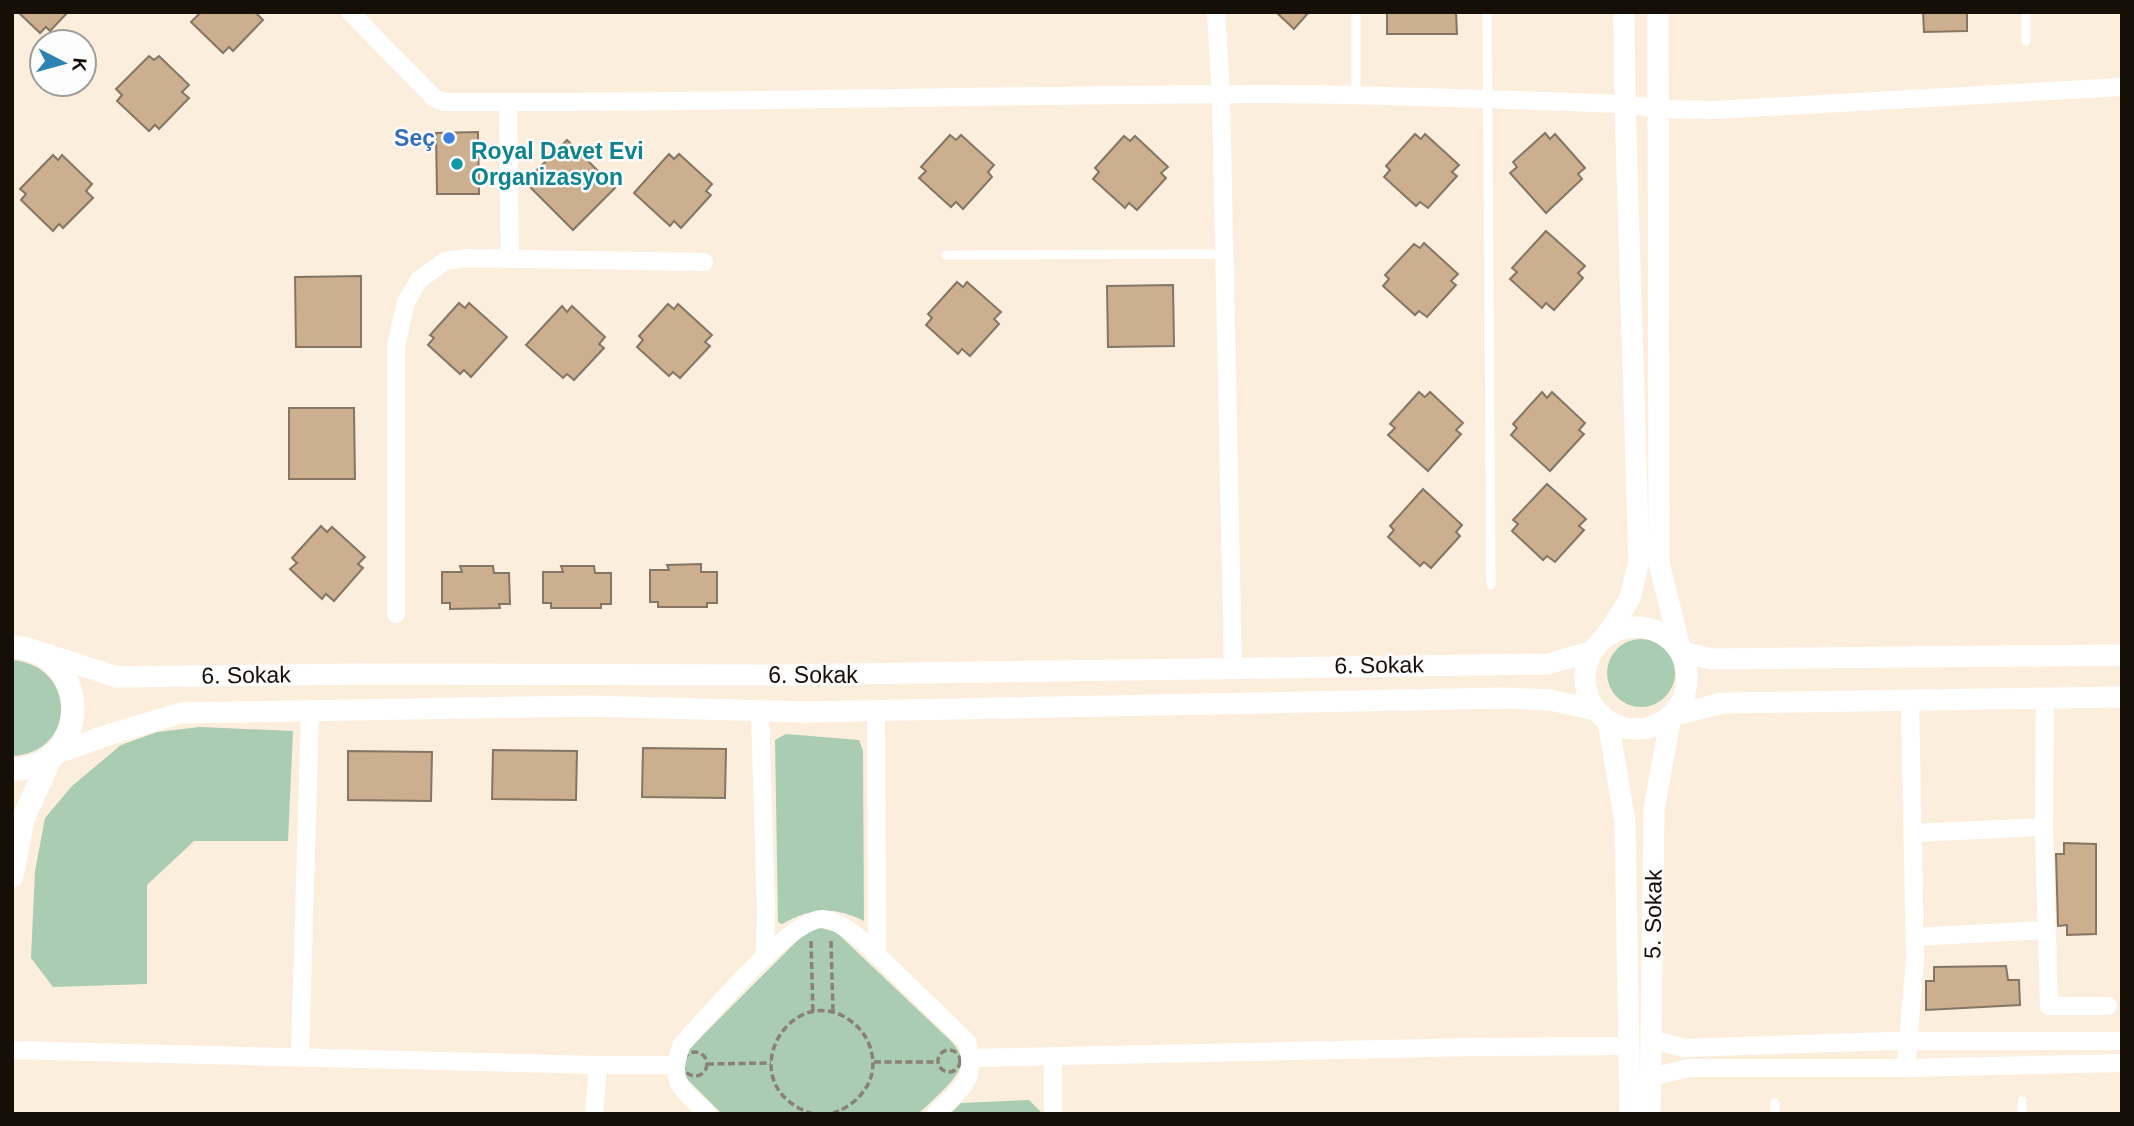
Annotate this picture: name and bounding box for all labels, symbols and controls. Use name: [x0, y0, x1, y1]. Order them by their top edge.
north arrow: [28, 28, 98, 98]
text: K: [68, 57, 91, 73]
place label: Seç: [394, 125, 435, 151]
marker: Seç: [441, 130, 457, 146]
place label: Royal Davet Evi Organizasyon: [471, 138, 644, 190]
marker: Royal Davet Evi Organizasyon: [449, 156, 465, 172]
street label: 6. Sokak: [1334, 651, 1424, 679]
street label: 6. Sokak: [201, 661, 291, 689]
street label: 6. Sokak: [768, 662, 858, 688]
street label: 5. Sokak: [1639, 869, 1667, 959]

